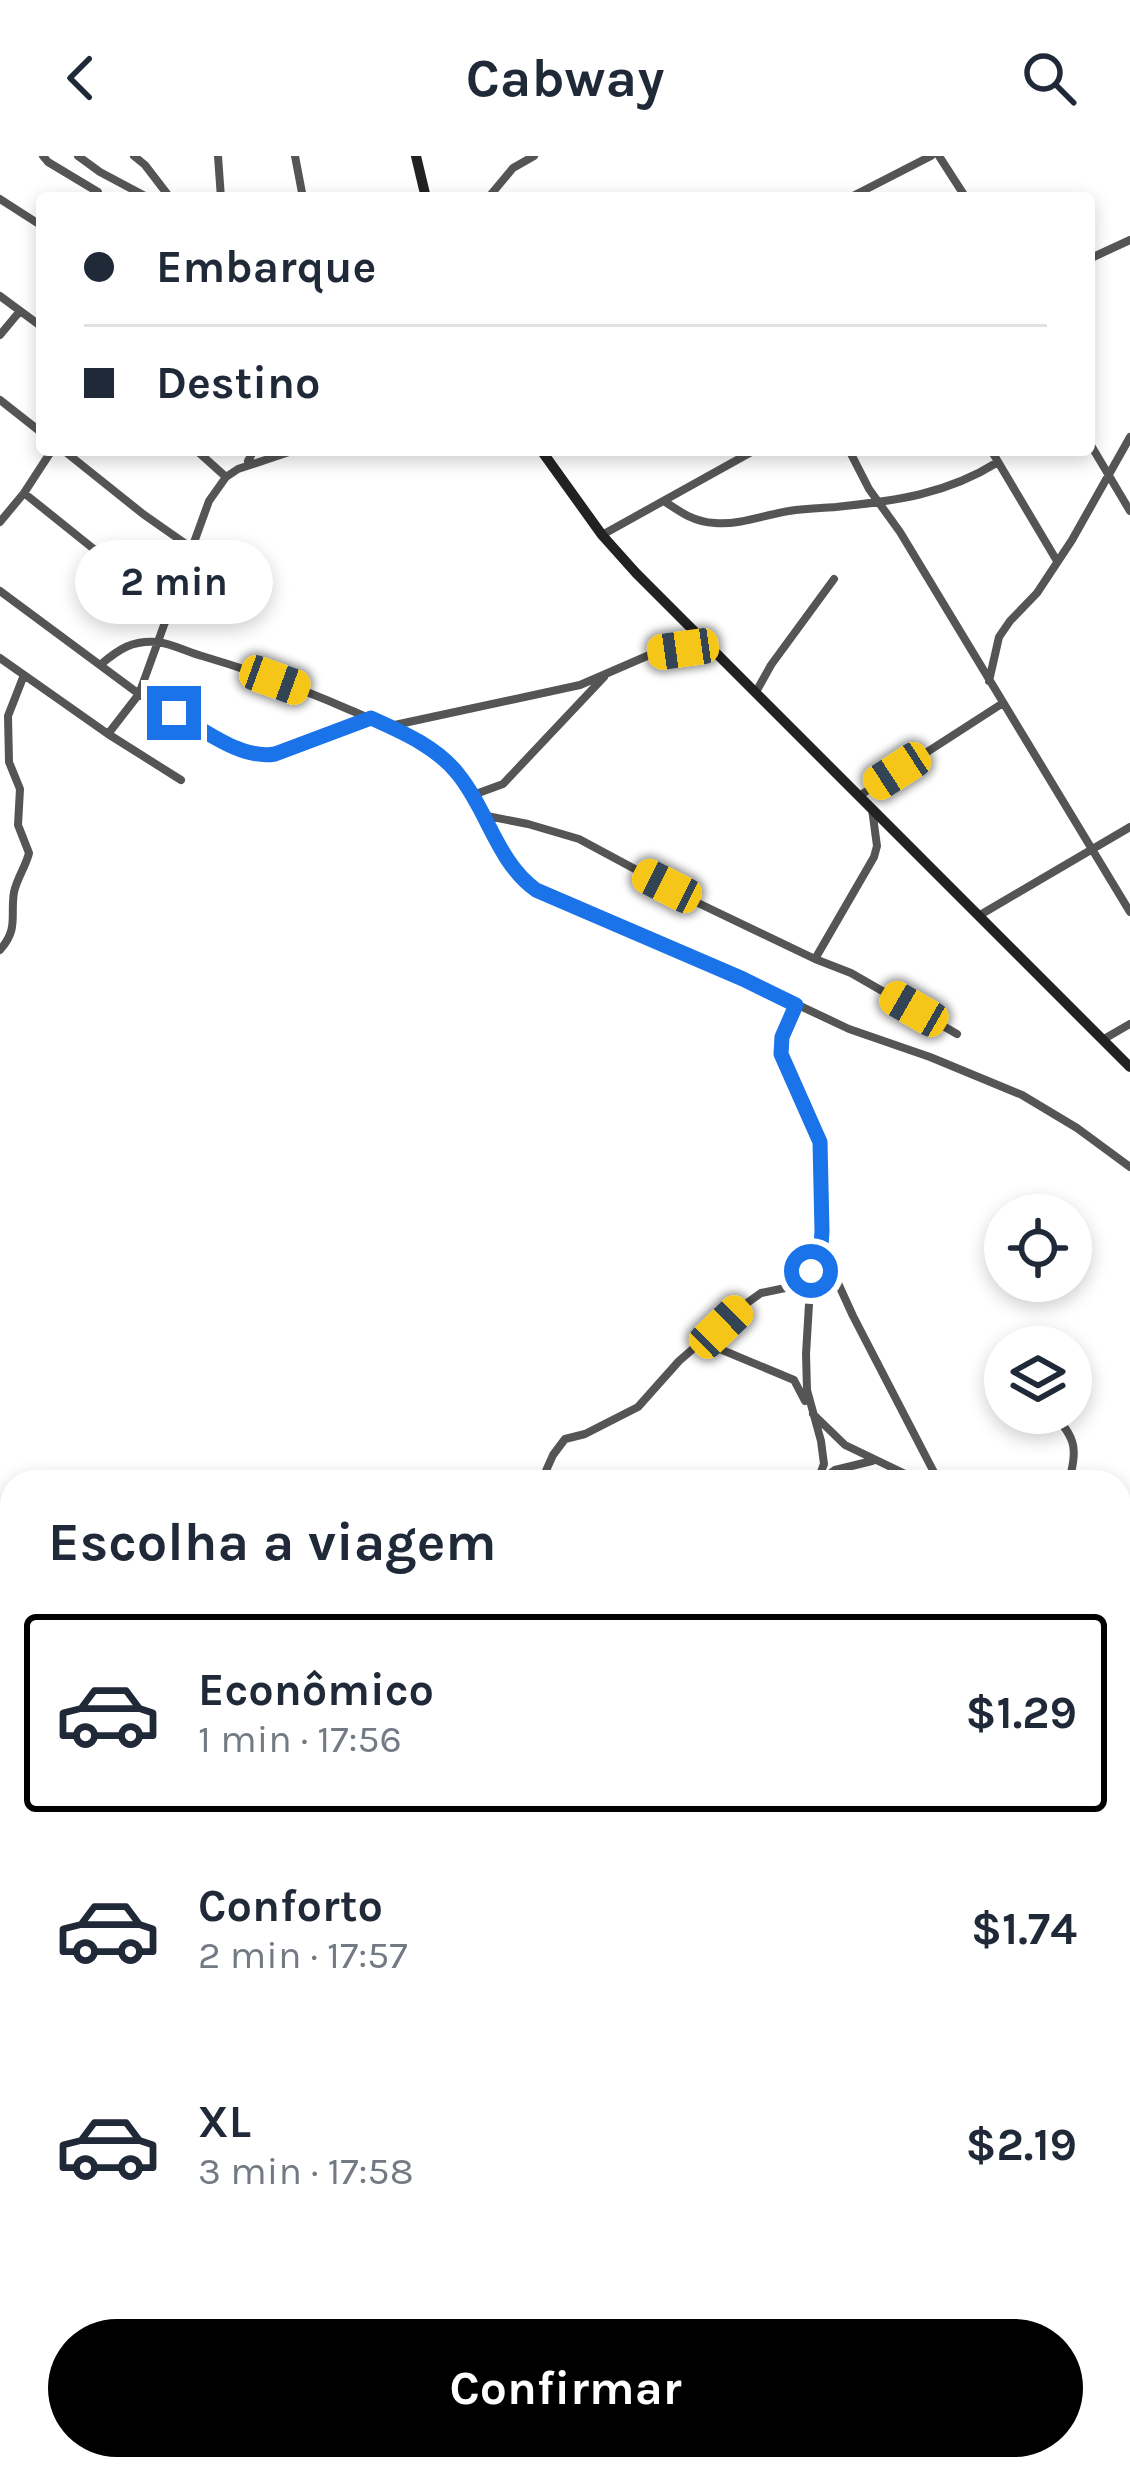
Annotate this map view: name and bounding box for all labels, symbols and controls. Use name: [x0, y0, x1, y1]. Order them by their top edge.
icon: back: [48, 45, 114, 111]
icon: search: [1016, 45, 1082, 111]
text: Cabway: [466, 46, 664, 110]
text: Embarque: [156, 241, 376, 293]
text: Destino: [156, 357, 321, 409]
callout: 2 min: [75, 539, 273, 623]
text: 2 min: [120, 559, 228, 605]
car: [645, 626, 721, 672]
car: [235, 651, 315, 709]
route end: [147, 686, 201, 740]
car: [857, 736, 937, 806]
car: [627, 854, 707, 918]
car: [874, 975, 954, 1043]
map controls: [984, 1194, 1092, 1434]
button: locate: [984, 1194, 1092, 1302]
route start: [784, 1244, 838, 1298]
car: [683, 1289, 759, 1365]
button: layers: [984, 1326, 1092, 1434]
text: Escolha a viagem: [48, 1510, 497, 1574]
icon: car: [54, 1659, 162, 1767]
text: Econômico: [198, 1664, 434, 1716]
text: $1.29: [966, 1687, 1077, 1739]
text: 1 min · 17:56: [198, 1716, 402, 1762]
icon: car: [54, 1875, 162, 1983]
text: Conforto: [198, 1880, 383, 1932]
text: $1.74: [971, 1903, 1077, 1955]
text: 2 min · 17:57: [198, 1932, 408, 1978]
icon: car: [54, 2091, 162, 2199]
text: XL: [198, 2096, 251, 2148]
text: $2.19: [966, 2119, 1077, 2171]
text: 3 min · 17:58: [198, 2148, 414, 2194]
button: Confirmar: [48, 2319, 1083, 2457]

